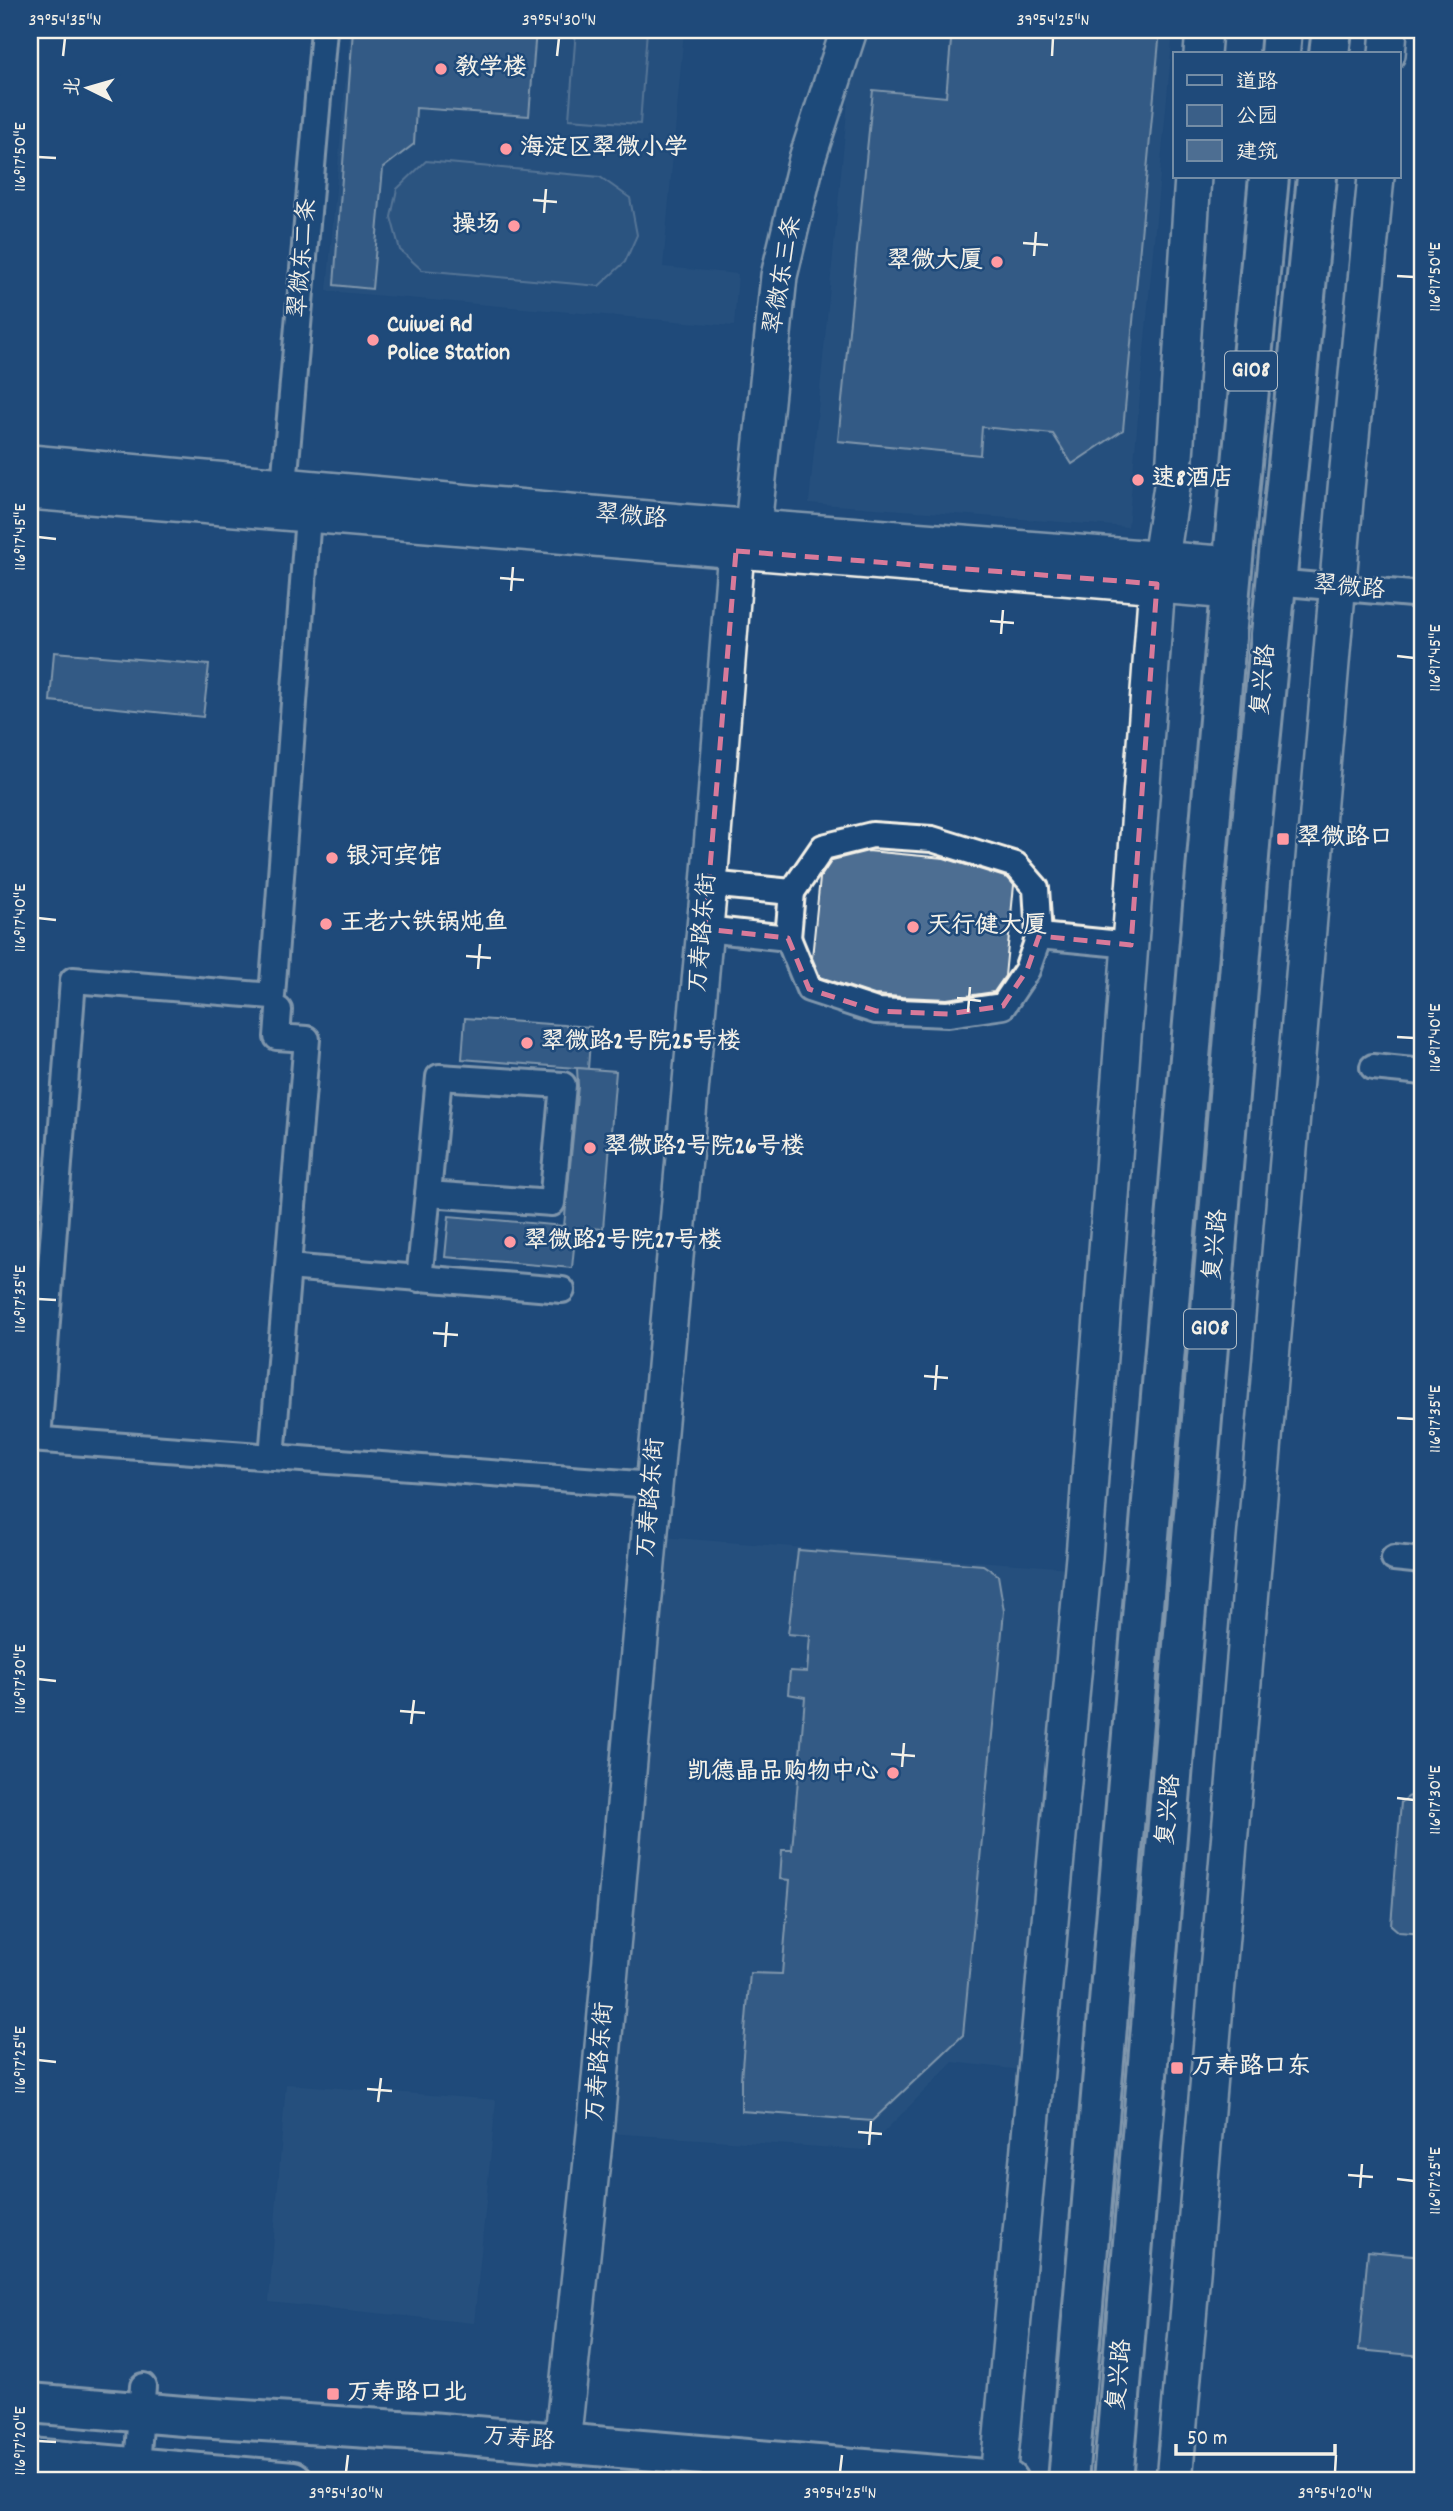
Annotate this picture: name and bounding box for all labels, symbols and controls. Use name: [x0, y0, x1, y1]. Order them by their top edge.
text: 39°54'35"N: [29, 9, 102, 34]
text: 39°54'30"N: [522, 9, 596, 34]
text: 39°54'25"N: [1017, 9, 1089, 34]
north arrow: [52, 52, 122, 122]
place label: 教学楼: [455, 52, 527, 86]
legend: [1173, 52, 1400, 178]
marker: 教学楼: [433, 61, 449, 77]
text: 道路: [1236, 69, 1278, 99]
text: 北: [60, 76, 89, 97]
text: 公园: [1236, 103, 1278, 133]
text: 116°17'50"E: [9, 122, 34, 192]
place label: 海淀区翠微小学: [520, 132, 688, 166]
text: 建筑: [1236, 139, 1278, 169]
marker: 海淀区翠微小学: [498, 141, 514, 157]
street label: 翠微东二条: [282, 197, 326, 319]
place label: 操场: [452, 209, 500, 243]
street label: 翠微东三条: [757, 213, 811, 337]
marker: 操场: [506, 218, 522, 234]
text: 116°17'50"E: [1424, 242, 1449, 312]
place label: 翠微大厦: [887, 245, 983, 279]
marker: 翠微大厦: [989, 254, 1005, 270]
place label: Cuiwei Rd Police Station: [387, 309, 510, 371]
marker: Cuiwei Rd Police Station: [365, 332, 381, 348]
road number: G108: [1225, 352, 1277, 390]
place label: 速8酒店: [1152, 463, 1234, 497]
marker: 速8酒店: [1130, 472, 1146, 488]
street label: 翠微路: [594, 498, 668, 538]
text: 116°17'45"E: [9, 503, 34, 571]
street label: 翠微路: [1312, 569, 1386, 609]
text: 116°17'45"E: [1424, 624, 1449, 692]
street label: 复兴路: [1245, 643, 1285, 717]
place label: 翠微路口: [1297, 822, 1393, 856]
marker: 翠微路口: [1275, 831, 1291, 847]
place label: 银河宾馆: [346, 841, 442, 875]
marker: 银河宾馆: [324, 850, 340, 866]
street label: 万寿路东街: [682, 872, 726, 994]
text: 116°17'40"E: [9, 884, 34, 952]
place label: 王老六铁锅炖鱼: [340, 907, 508, 941]
place label: 天行健大厦: [927, 910, 1047, 944]
marker: 王老六铁锅炖鱼: [318, 916, 334, 932]
marker: 天行健大厦: [905, 919, 921, 935]
text: 116°17'40"E: [1424, 1004, 1449, 1072]
place label: 翠微路2号院25号楼: [541, 1026, 741, 1060]
marker: 翠微路2号院25号楼: [519, 1035, 535, 1051]
place label: 翠微路2号院26号楼: [604, 1131, 805, 1165]
marker: 翠微路2号院26号楼: [582, 1140, 598, 1156]
street label: 复兴路: [1197, 1208, 1237, 1282]
place label: 翠微路2号院27号楼: [524, 1225, 722, 1259]
marker: 翠微路2号院27号楼: [502, 1234, 518, 1250]
text: 116°17'35"E: [9, 1265, 34, 1333]
road number: G108: [1184, 1310, 1236, 1348]
text: 116°17'35"E: [1424, 1385, 1449, 1453]
street label: 万寿路东街: [630, 1437, 674, 1559]
text: 116°17'30"E: [9, 1644, 34, 1714]
place label: 凯德晶品购物中心: [687, 1756, 879, 1790]
marker: 凯德晶品购物中心: [885, 1765, 901, 1781]
text: 116°17'30"E: [1424, 1765, 1449, 1835]
street label: 复兴路: [1150, 1773, 1190, 1847]
street label: 万寿路东街: [579, 2001, 623, 2123]
text: 116°17'25"E: [9, 2026, 34, 2094]
place label: 万寿路口东: [1191, 2051, 1311, 2085]
marker: 万寿路口东: [1169, 2060, 1185, 2076]
text: 116°17'25"E: [1424, 2147, 1449, 2215]
street label: 复兴路: [1101, 2338, 1141, 2412]
place label: 万寿路口北: [347, 2377, 467, 2411]
marker: 万寿路口北: [325, 2386, 341, 2402]
text: 116°17'20"E: [9, 2406, 34, 2476]
scale bar: [1176, 2413, 1336, 2457]
street label: 万寿路: [482, 2420, 556, 2460]
text: 50 m: [1187, 2425, 1227, 2455]
text: 39°54'30"N: [309, 2482, 383, 2507]
text: 39°54'25"N: [804, 2482, 876, 2507]
text: 39°54'20"N: [1298, 2482, 1372, 2507]

